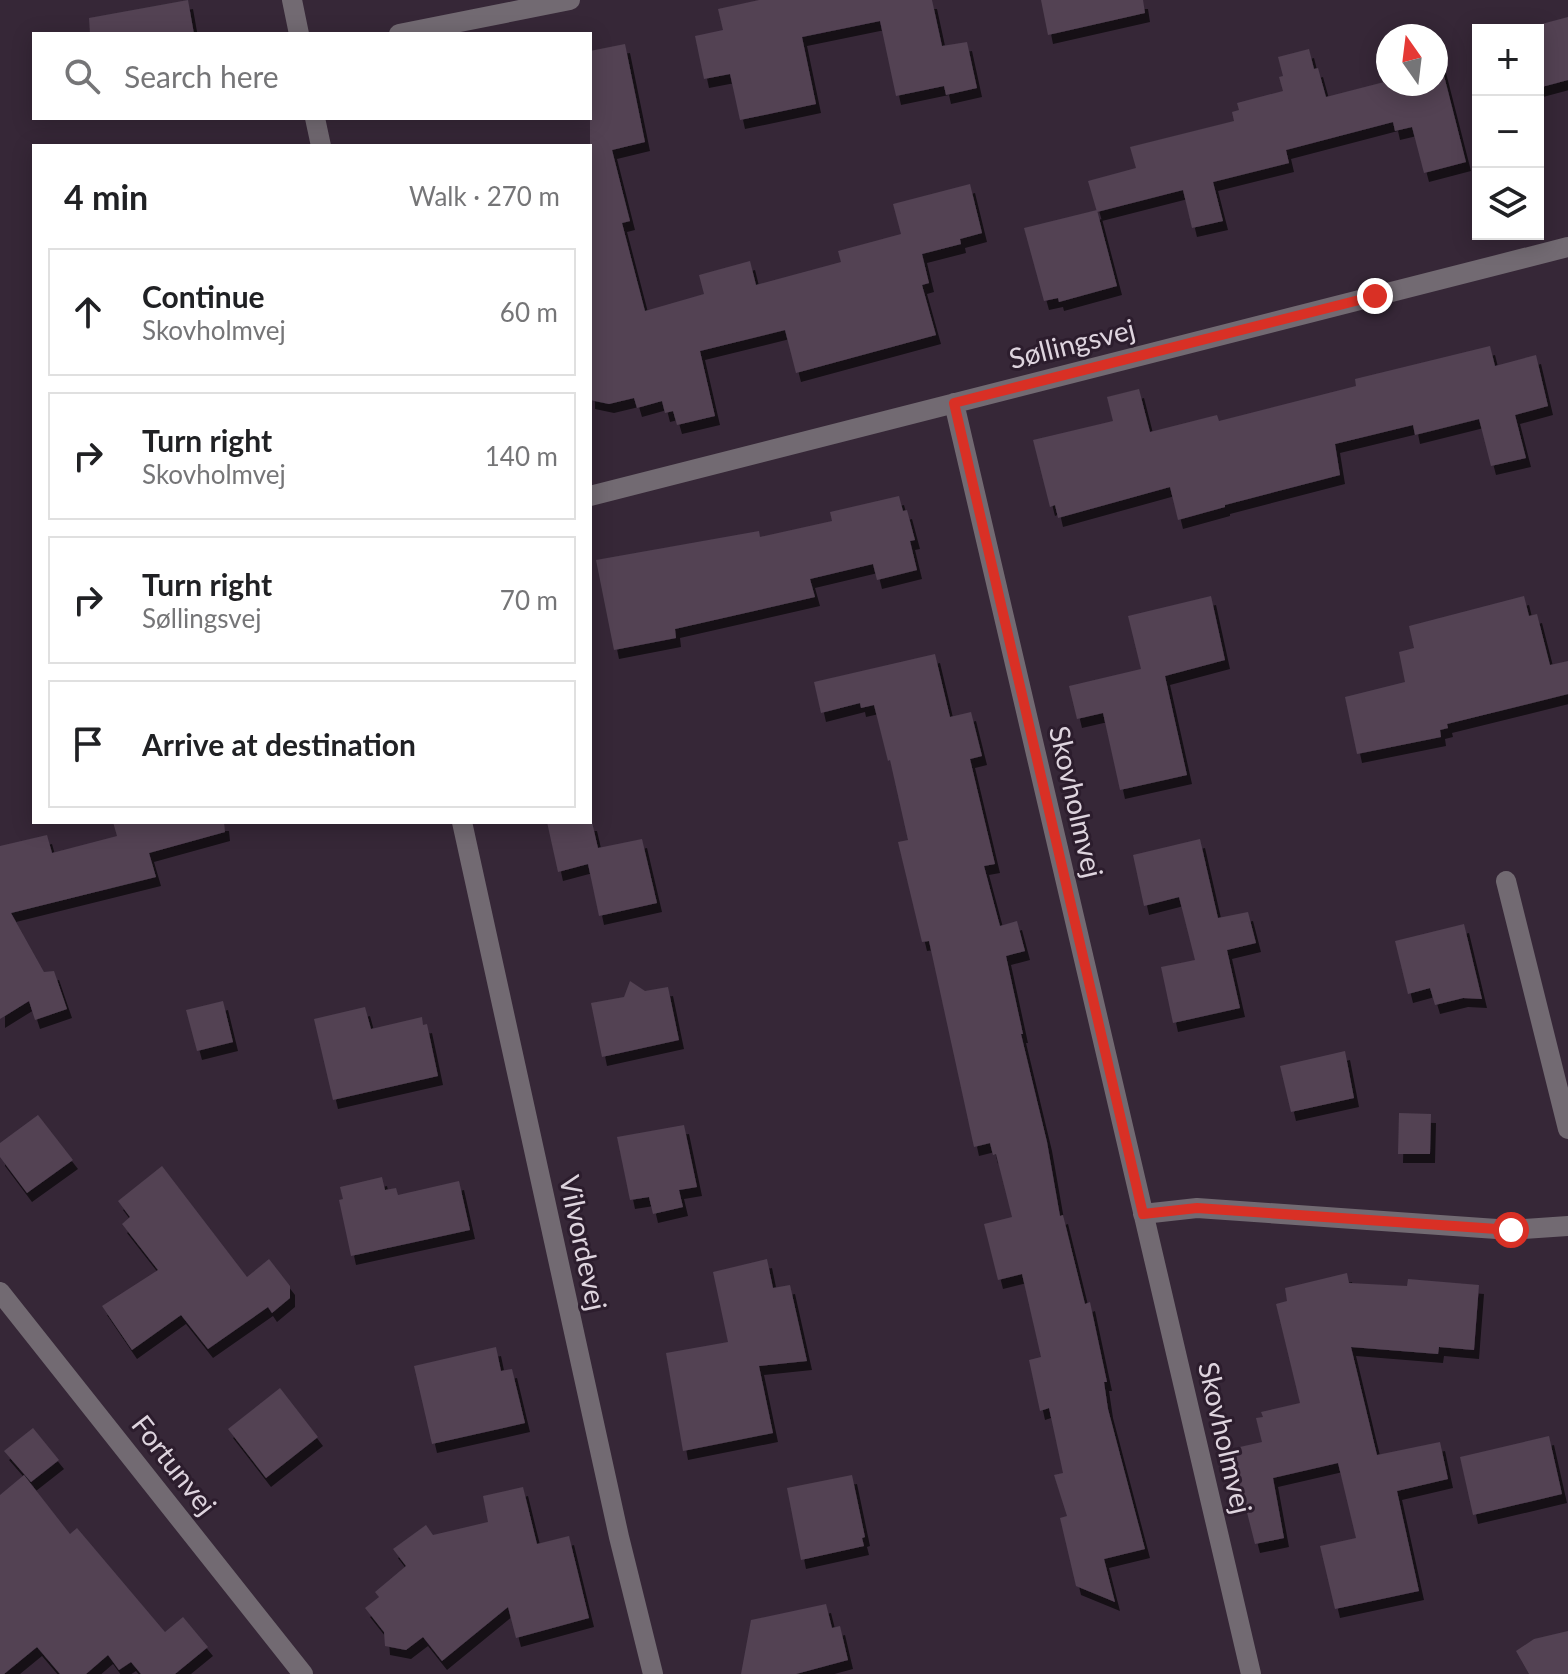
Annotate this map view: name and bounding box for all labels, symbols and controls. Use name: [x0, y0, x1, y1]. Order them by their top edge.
north arrow: [1376, 24, 1448, 96]
map controls: [1472, 24, 1544, 240]
button: +: [1472, 24, 1544, 96]
search box: [32, 32, 592, 120]
icon: search: [60, 54, 104, 98]
text: Search here: [124, 58, 279, 94]
button: −: [1472, 96, 1544, 168]
button: layers: [1472, 168, 1544, 240]
text: 4 min: [64, 176, 148, 217]
text: Walk · 270 m: [409, 180, 560, 212]
text: Continue: [142, 278, 265, 314]
route end: [1357, 278, 1393, 314]
icon: ahead: [66, 290, 110, 334]
text: 60 m: [500, 296, 558, 328]
street label: Søllingsvej: [1005, 311, 1138, 375]
text: Skovholmvej: [142, 314, 286, 346]
text: Turn right: [142, 422, 272, 458]
icon: right: [66, 434, 110, 478]
text: 140 m: [485, 440, 558, 472]
text: Skovholmvej: [142, 458, 286, 490]
text: Turn right: [142, 566, 272, 602]
icon: right: [66, 578, 110, 622]
text: 70 m: [500, 584, 558, 616]
text: Søllingsvej: [142, 602, 261, 634]
icon: arrive: [66, 722, 110, 766]
street label: Skovholmvej: [1043, 723, 1111, 881]
text: Arrive at destination: [142, 726, 416, 762]
street label: Vilvordevej: [553, 1172, 615, 1314]
route start: [1493, 1212, 1529, 1248]
street label: Skovholmvej: [1192, 1359, 1260, 1517]
street label: Fortunvej: [125, 1408, 224, 1521]

